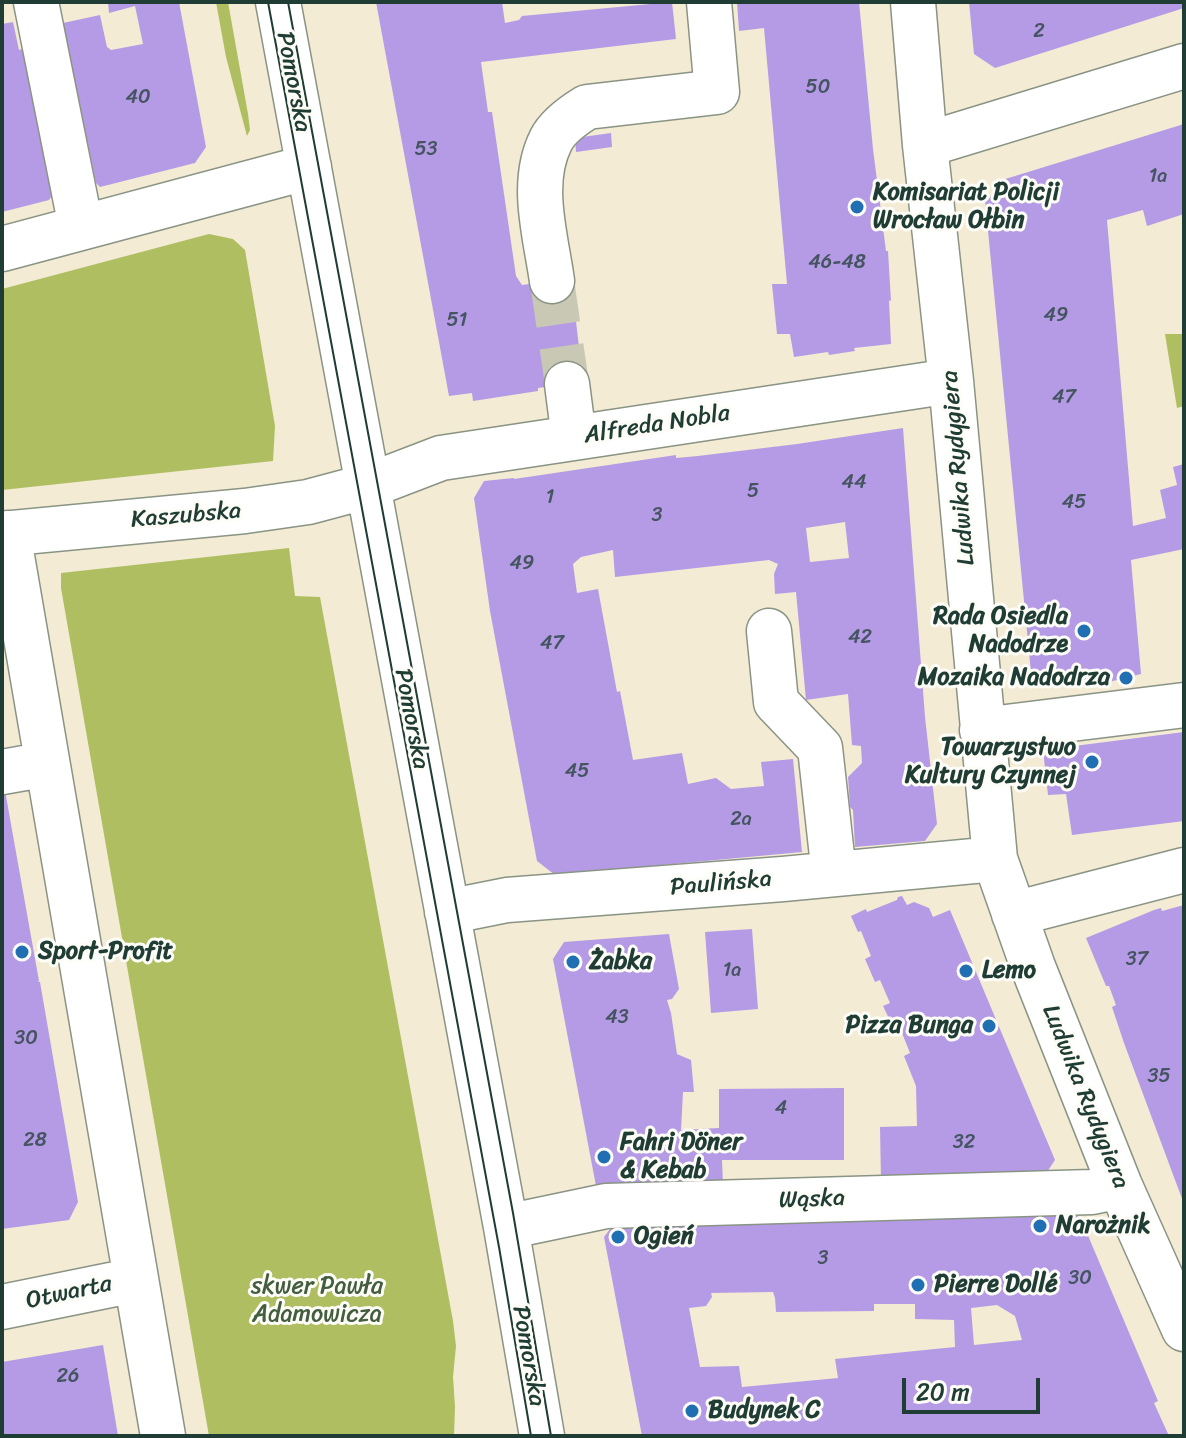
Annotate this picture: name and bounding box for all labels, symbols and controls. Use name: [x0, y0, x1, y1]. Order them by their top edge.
house number: 2: [1033, 20, 1045, 44]
street label: Pomorska: [269, 29, 317, 135]
house number: 50: [806, 76, 830, 100]
house number: 40: [125, 86, 151, 110]
house number: 53: [414, 138, 438, 162]
house number: 1a: [1149, 165, 1167, 189]
place label: Komisariat Policji Wrocław Ołbin: [873, 179, 1059, 235]
marker: Komisariat Policji Wrocław Ołbin: [848, 198, 866, 216]
house number: 46-48: [808, 251, 866, 275]
house number: 49: [1044, 304, 1068, 328]
house number: 51: [447, 309, 467, 333]
street label: Ludwika Rydygiera: [936, 369, 982, 567]
house number: 47: [1052, 386, 1076, 410]
street label: Alfreda Nobla: [582, 399, 732, 451]
house number: 44: [842, 471, 866, 495]
house number: 5: [747, 480, 759, 504]
house number: 1: [546, 486, 554, 510]
house number: 45: [1062, 491, 1086, 515]
street label: Kaszubska: [130, 497, 242, 535]
house number: 3: [652, 504, 662, 528]
house number: 49: [510, 552, 534, 576]
place label: Rada Osiedla Nadodrze: [933, 603, 1068, 659]
marker: Rada Osiedla Nadodrze: [1075, 622, 1093, 640]
house number: 42: [848, 626, 872, 650]
house number: 47: [540, 632, 564, 656]
place label: Mozaika Nadodrza: [918, 664, 1110, 692]
street label: Pomorska: [387, 666, 435, 772]
marker: Mozaika Nadodrza: [1117, 669, 1135, 687]
place label: Towarzystwo Kultury Czynnej: [905, 734, 1076, 790]
marker: Towarzystwo Kultury Czynnej: [1083, 753, 1101, 771]
house number: 45: [565, 760, 589, 784]
house number: 2a: [730, 808, 752, 832]
street label: Paulińska: [669, 865, 773, 903]
place label: Sport-Profit: [38, 938, 173, 966]
marker: Sport-Profit: [13, 943, 31, 961]
place label: Żabka: [589, 948, 652, 976]
house number: 37: [1126, 948, 1148, 972]
marker: Żabka: [564, 953, 582, 971]
place label: Lemo: [982, 957, 1036, 985]
house number: 1a: [723, 959, 741, 983]
marker: Lemo: [957, 962, 975, 980]
street label: Ludwika Rydygiera: [1035, 1001, 1135, 1193]
house number: 43: [605, 1006, 629, 1030]
place label: Pizza Bunga: [846, 1012, 973, 1040]
marker: Pizza Bunga: [980, 1017, 998, 1035]
house number: 30: [14, 1027, 38, 1051]
house number: 35: [1147, 1065, 1171, 1089]
house number: 4: [775, 1097, 787, 1121]
house number: 28: [23, 1129, 47, 1153]
place label: Fahri Döner & Kebab: [620, 1129, 742, 1185]
house number: 32: [953, 1131, 975, 1155]
marker: Fahri Döner & Kebab: [595, 1148, 613, 1166]
street label: Wąska: [778, 1184, 846, 1216]
place label: Narożnik: [1056, 1212, 1150, 1240]
marker: Narożnik: [1031, 1217, 1049, 1235]
place label: Ogień: [634, 1223, 694, 1251]
marker: Ogień: [609, 1228, 627, 1246]
house number: 3: [818, 1247, 828, 1271]
house number: 30: [1068, 1267, 1092, 1291]
street label: Otwarta: [23, 1270, 115, 1316]
place label: Pierre Dollé: [934, 1271, 1058, 1299]
park label: skwer Pawła Adamowicza: [251, 1273, 383, 1329]
marker: Pierre Dollé: [909, 1276, 927, 1294]
street label: Pomorska: [505, 1303, 551, 1409]
scale bar: [906, 1362, 1044, 1412]
house number: 26: [57, 1365, 79, 1389]
text: 20 m: [916, 1371, 970, 1413]
place label: Budynek C: [708, 1397, 820, 1425]
marker: Budynek C: [683, 1402, 701, 1420]

